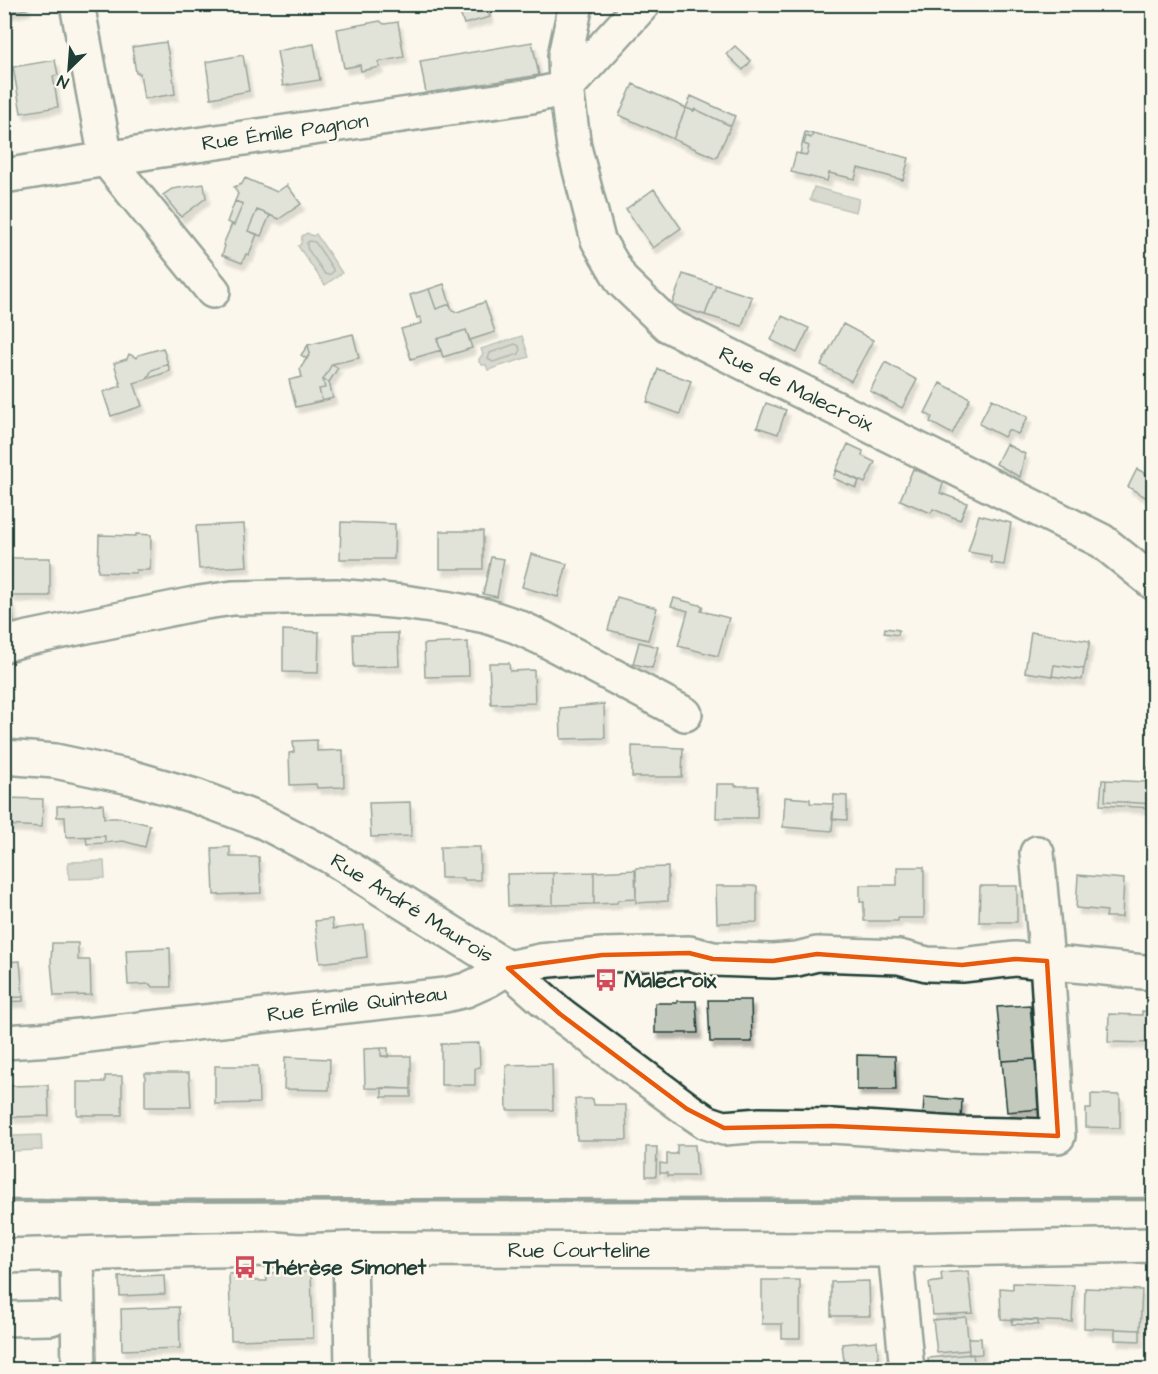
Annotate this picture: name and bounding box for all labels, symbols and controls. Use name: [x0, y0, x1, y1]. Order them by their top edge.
north arrow: [39, 39, 99, 99]
text: N: [54, 70, 72, 94]
street label: Rue Émile Pagnon: [200, 106, 371, 160]
street label: Rue de Malecroix: [714, 339, 878, 439]
street label: Rue André Maurois: [325, 846, 499, 970]
place label: Malecroix: [624, 966, 718, 995]
bus stop icon: Malecroix: [593, 967, 619, 993]
street label: Rue Émile Quinteau: [265, 979, 449, 1029]
street label: Rue Courteline: [508, 1236, 650, 1265]
place label: Thérèse Simonet: [262, 1253, 427, 1282]
bus stop icon: Thérèse Simonet: [232, 1254, 258, 1280]

